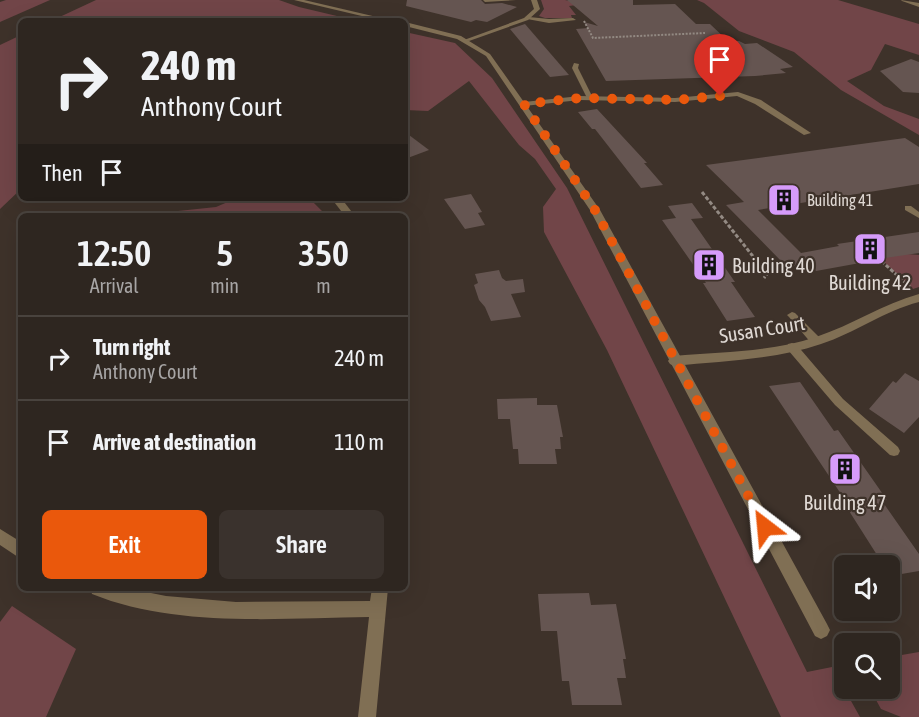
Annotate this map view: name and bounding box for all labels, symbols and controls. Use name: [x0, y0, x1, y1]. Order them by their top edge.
pin: [694, 34, 745, 96]
text: 240 m: [141, 41, 236, 89]
icon: right: [42, 42, 120, 120]
icon: arrive: [703, 43, 736, 76]
text: Anthony Court: [141, 91, 282, 122]
icon: arrive: [95, 156, 128, 189]
text: Then: [42, 160, 83, 186]
building icon: Building 41: [766, 182, 802, 218]
place label: Building 41: [807, 191, 873, 210]
building icon: Building 42: [852, 231, 888, 267]
text: 12:50: [77, 232, 151, 274]
text: 5: [216, 232, 233, 274]
text: 350: [298, 232, 349, 274]
building icon: Building 40: [691, 247, 727, 283]
place label: Building 40: [732, 254, 815, 277]
place label: Building 42: [829, 271, 911, 294]
text: Arrival: [90, 274, 139, 297]
text: min: [210, 274, 239, 297]
text: m: [316, 274, 331, 297]
street label: Susan Court: [718, 311, 807, 347]
text: Turn right: [93, 334, 170, 360]
icon: right: [42, 342, 75, 375]
text: 240 m: [334, 345, 384, 371]
text: Anthony Court: [93, 360, 198, 383]
icon: arrive: [42, 426, 75, 459]
text: Arrive at destination: [93, 429, 256, 455]
text: 110 m: [334, 429, 384, 455]
building icon: Building 47: [827, 451, 863, 487]
place label: Building 47: [804, 491, 886, 514]
position arrow: [733, 495, 797, 559]
button: Exit: [42, 510, 207, 579]
button: Share: [219, 510, 384, 579]
map controls: [834, 555, 900, 699]
button: sound: [834, 555, 900, 621]
button: search: [834, 633, 900, 699]

